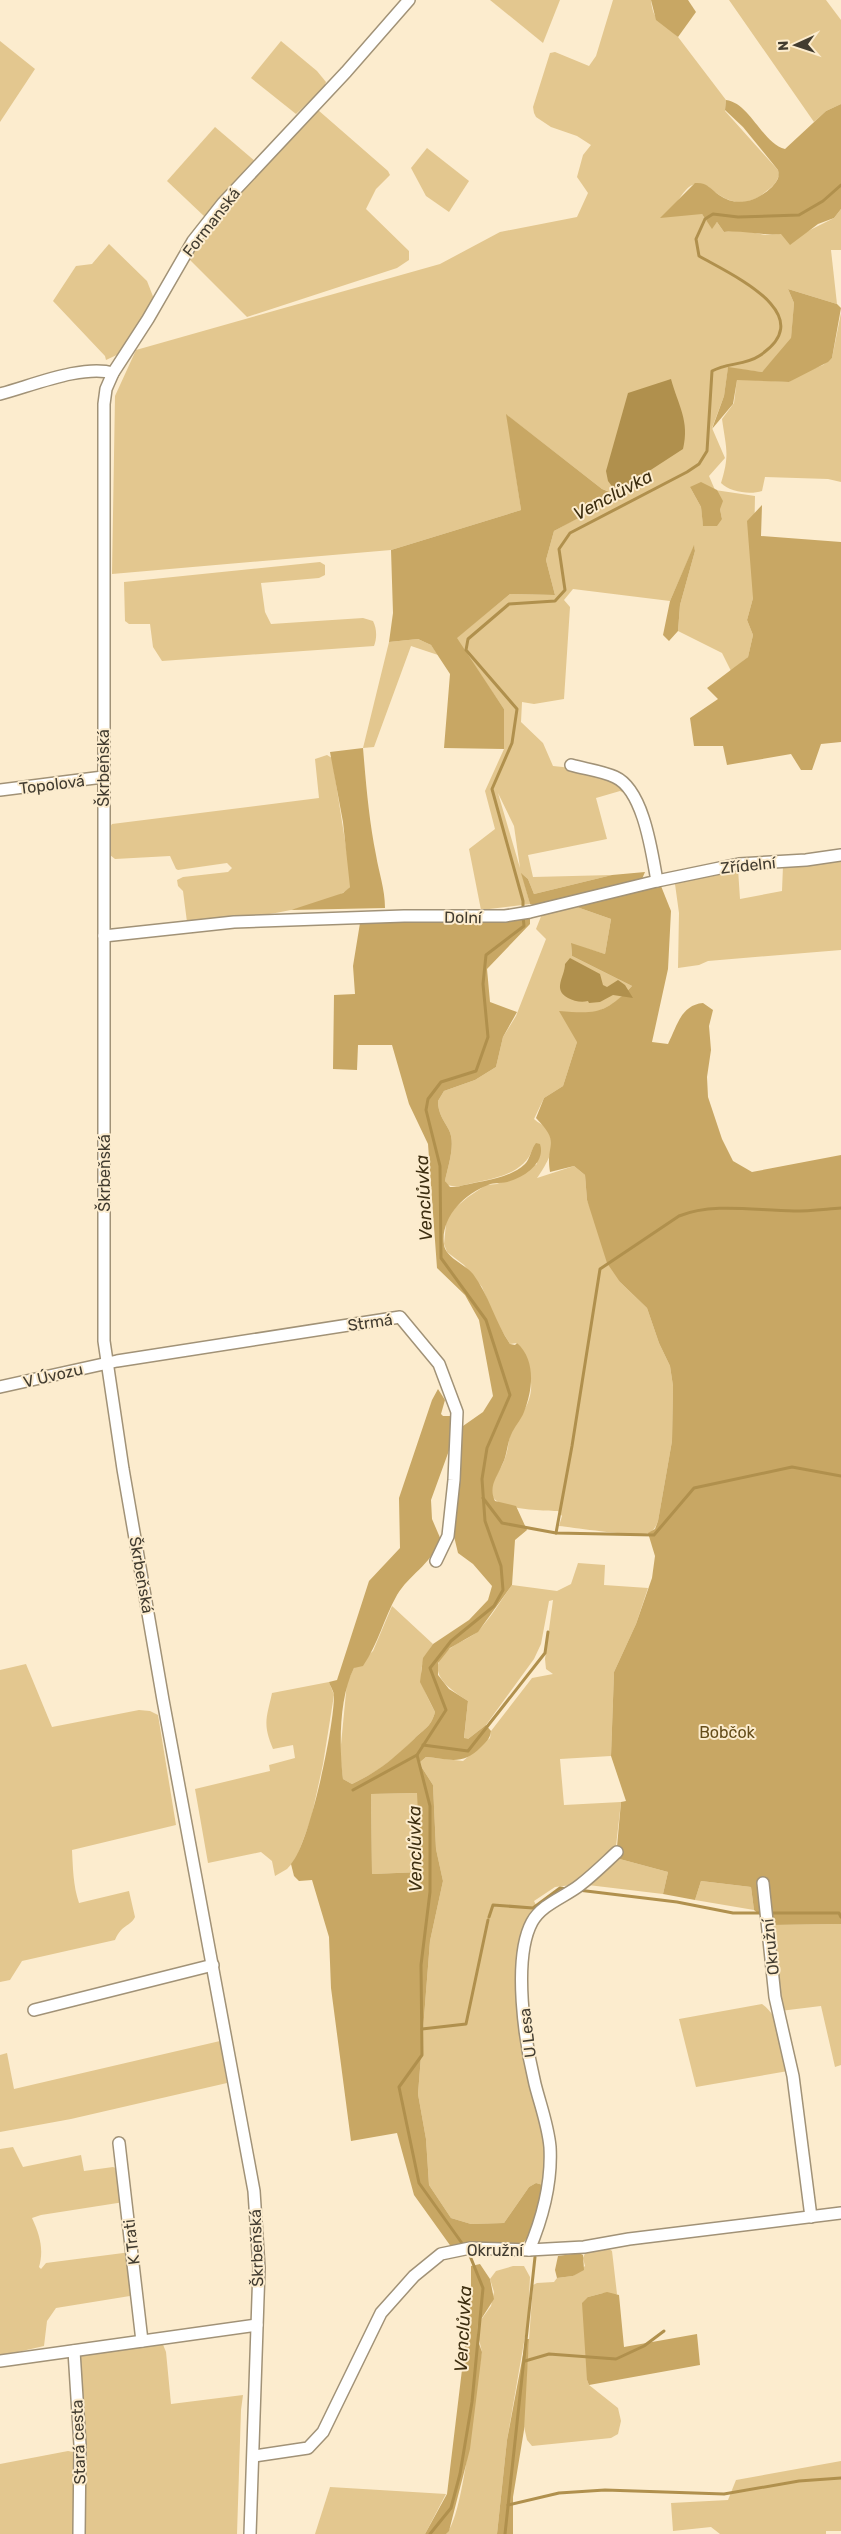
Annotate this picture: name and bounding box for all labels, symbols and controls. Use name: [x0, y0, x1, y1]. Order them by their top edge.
north arrow: [771, 20, 821, 70]
text: N: [775, 40, 792, 51]
street label: Formanská: [179, 184, 244, 261]
water label: Venclůvka: [570, 465, 657, 525]
street label: Škrbeňská: [93, 729, 113, 807]
street label: Topolová: [18, 771, 86, 798]
street label: Zřídelní: [720, 853, 778, 878]
street label: Dolní: [444, 908, 483, 927]
street label: Škrbeňská: [94, 1134, 114, 1212]
water label: Venclůvka: [411, 1154, 437, 1242]
street label: Strmá: [346, 1310, 394, 1335]
street label: V Úvozu: [21, 1358, 85, 1392]
street label: Škrbeňská: [125, 1535, 159, 1615]
park label: Bobčok: [699, 1723, 756, 1742]
water label: Venclůvka: [403, 1805, 427, 1893]
street label: Okružní: [758, 1917, 783, 1976]
street label: U Lesa: [515, 2007, 540, 2059]
street label: Škrbeňská: [245, 2209, 267, 2287]
street label: K Trati: [119, 2218, 144, 2266]
street label: Okružní: [467, 2241, 524, 2260]
water label: Venclůvka: [450, 2285, 476, 2373]
street label: Stará cesta: [68, 2399, 89, 2485]

